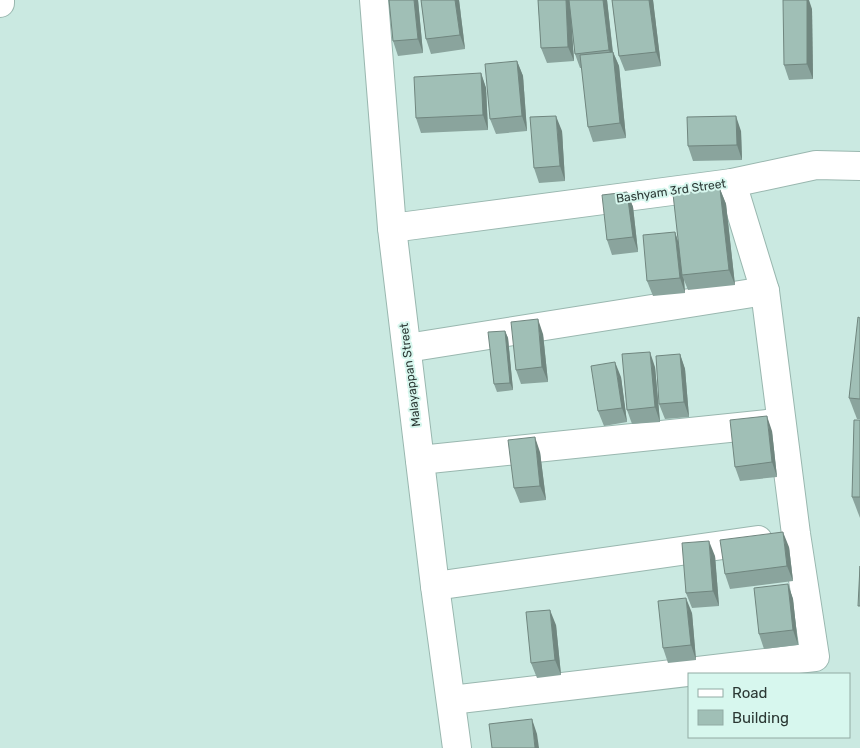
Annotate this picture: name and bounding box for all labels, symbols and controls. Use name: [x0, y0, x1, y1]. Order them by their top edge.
street label: Bashyam 3rd Street: [615, 176, 727, 206]
street label: Malayappan Street: [397, 322, 423, 428]
legend: [688, 673, 850, 738]
text: Road: [732, 684, 768, 702]
text: Building: [732, 709, 789, 727]

